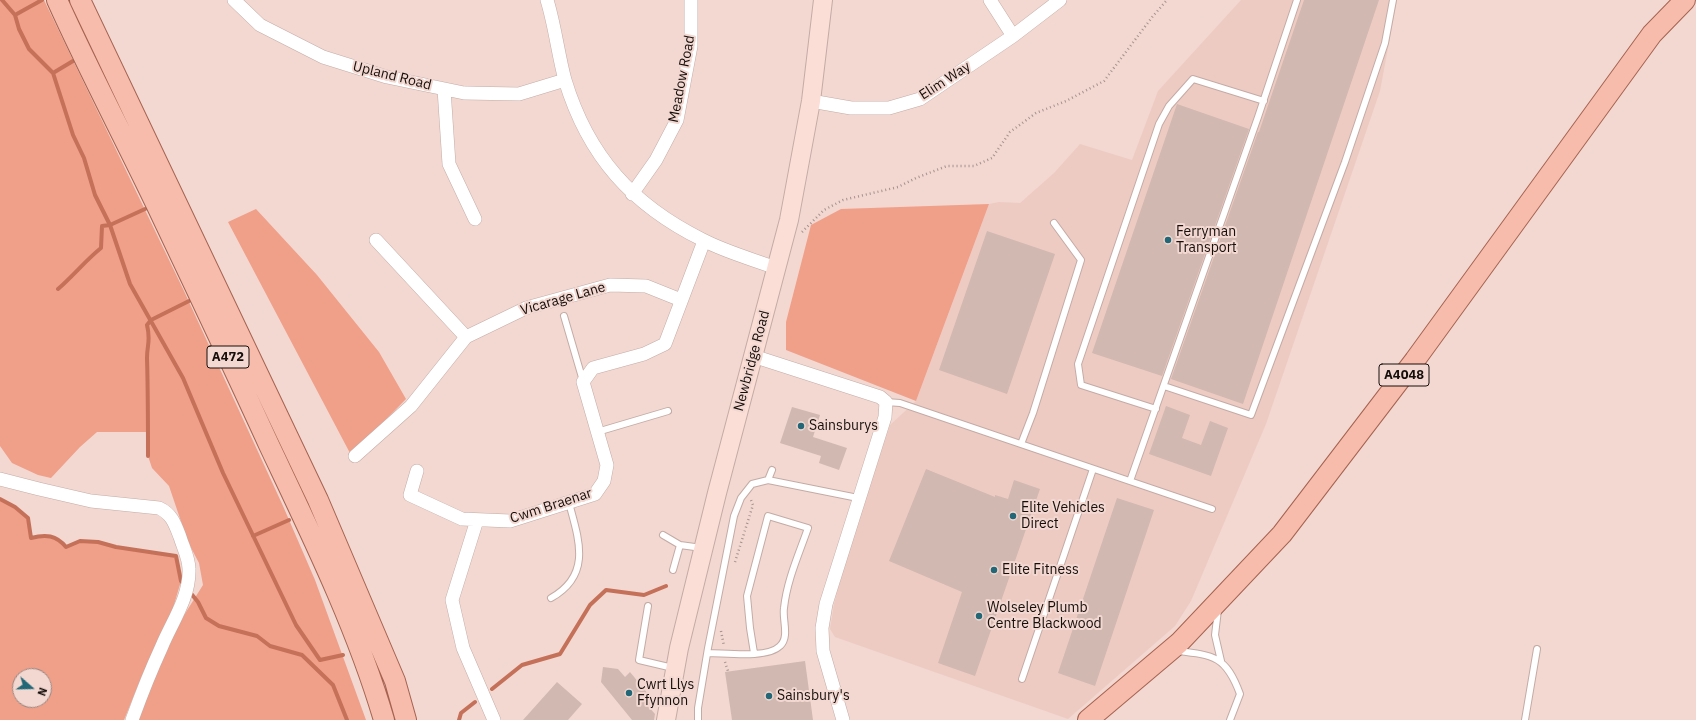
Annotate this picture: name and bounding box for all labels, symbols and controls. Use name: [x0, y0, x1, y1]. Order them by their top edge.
street label: Meadow Road: [665, 34, 699, 124]
street label: Upland Road: [351, 58, 433, 94]
street label: Elim Way: [916, 58, 974, 104]
place label: Ferryman Transport: [1176, 224, 1237, 256]
marker: Ferryman Transport: [1163, 235, 1173, 245]
street label: Vicarage Lane: [519, 279, 607, 319]
street label: Newbridge Road: [730, 309, 774, 413]
road number: A472: [207, 346, 249, 368]
road number: A4048: [1379, 364, 1429, 386]
place label: Sainsburys: [809, 418, 878, 434]
marker: Sainsburys: [796, 421, 806, 431]
street label: Cwm Braenar: [508, 485, 594, 527]
place label: Elite Vehicles Direct: [1021, 500, 1105, 532]
marker: Elite Vehicles Direct: [1008, 511, 1018, 521]
place label: Elite Fitness: [1002, 562, 1079, 578]
marker: Elite Fitness: [989, 565, 999, 575]
place label: Wolseley Plumb Centre Blackwood: [987, 600, 1102, 632]
marker: Wolseley Plumb Centre Blackwood: [974, 611, 984, 621]
north arrow: [12, 668, 52, 708]
place label: Cwrt Llys Ffynnon: [637, 677, 694, 710]
text: N: [34, 686, 50, 698]
marker: Cwrt Llys Ffynnon: [624, 688, 634, 698]
place label: Sainsbury's: [777, 688, 850, 704]
marker: Sainsbury's: [764, 691, 774, 701]

